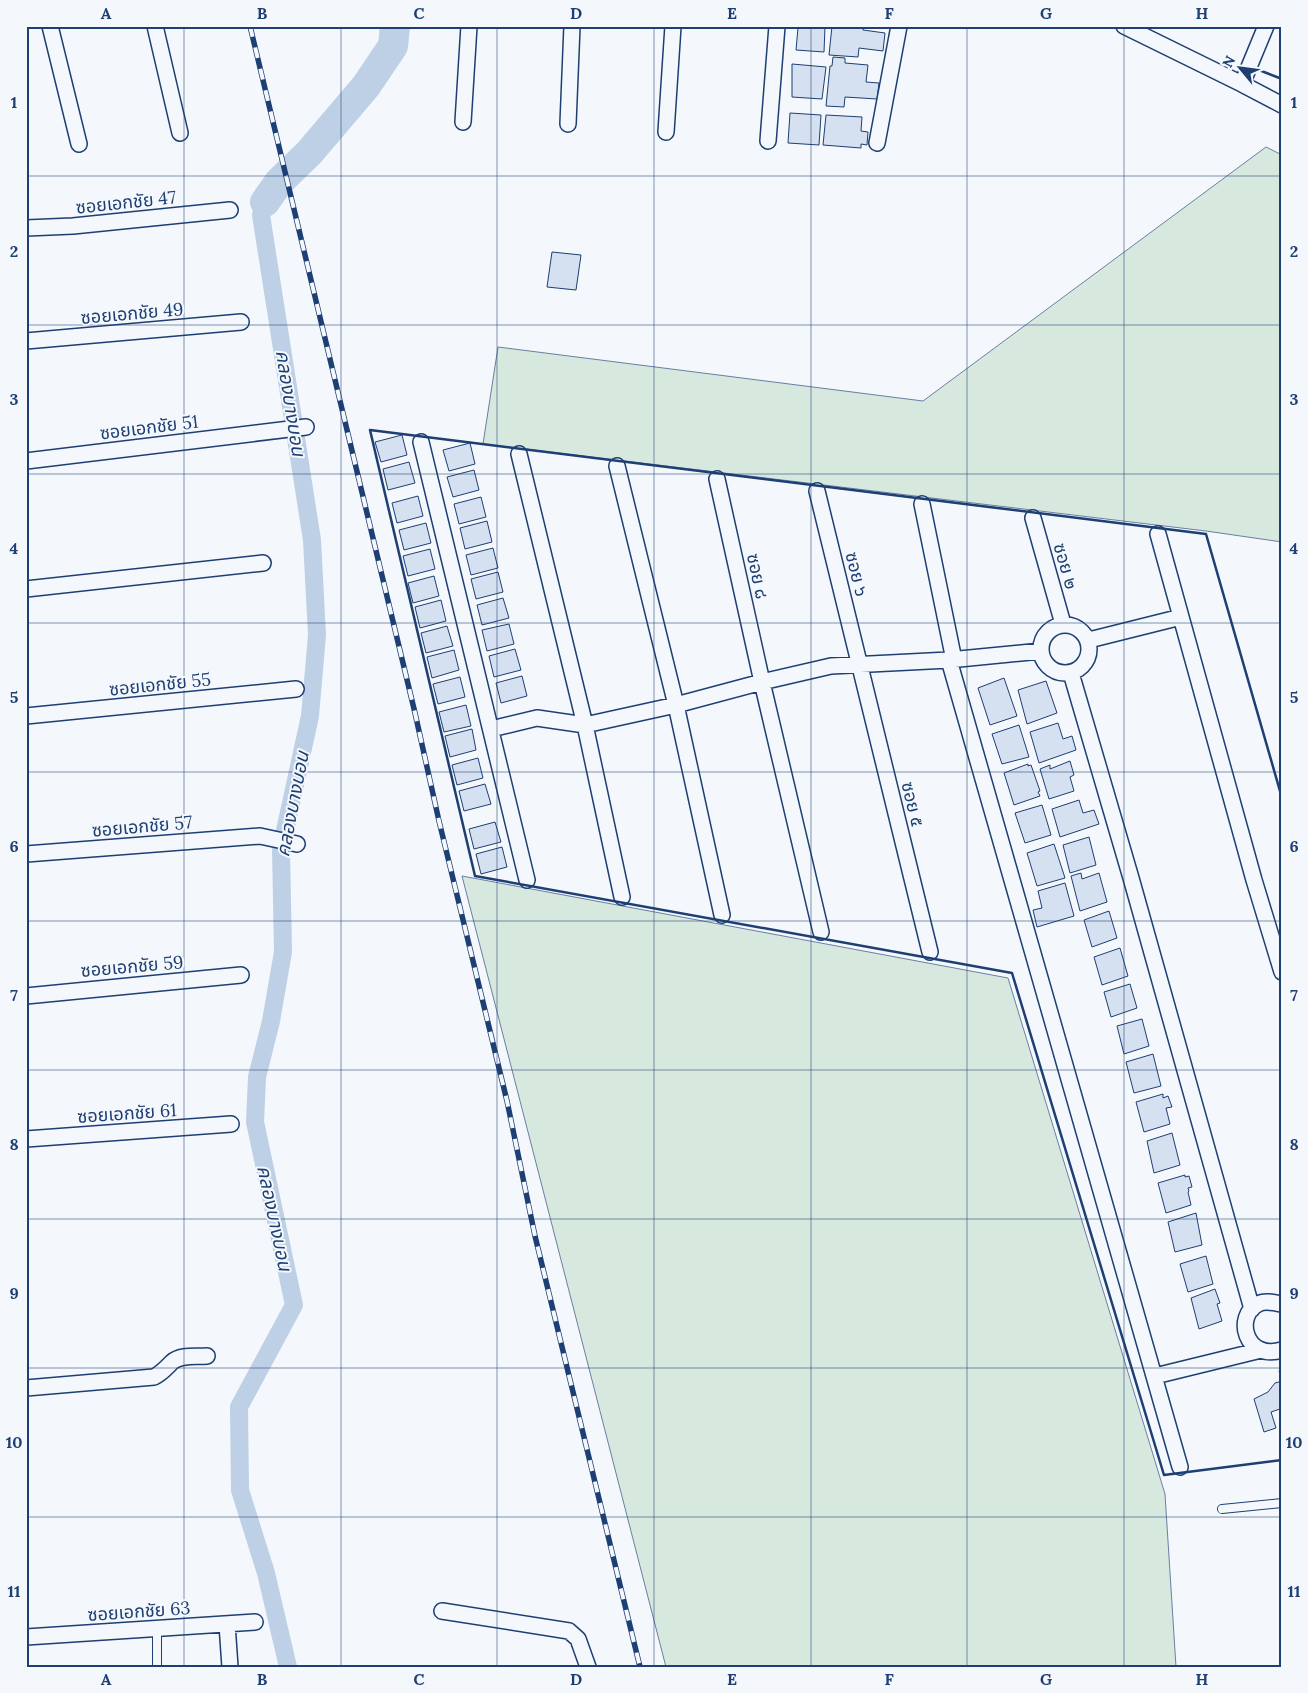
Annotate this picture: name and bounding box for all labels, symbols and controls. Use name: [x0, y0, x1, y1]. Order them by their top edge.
text: A: [101, 3, 112, 23]
text: B: [257, 3, 268, 23]
text: C: [413, 3, 425, 23]
text: D: [570, 3, 582, 23]
text: E: [727, 3, 737, 23]
text: F: [884, 3, 894, 23]
text: G: [1040, 3, 1052, 23]
text: H: [1196, 3, 1209, 23]
north arrow: [1216, 42, 1266, 92]
text: N: [1218, 52, 1239, 71]
text: 1: [11, 92, 17, 112]
text: 1: [1291, 92, 1297, 112]
street label: ซอยเอกชัย 47: [75, 185, 177, 219]
text: 2: [10, 241, 18, 261]
text: 2: [1290, 241, 1298, 261]
street label: ซอยเอกชัย 49: [80, 297, 184, 329]
water label: คลองบางบอน: [271, 348, 311, 459]
text: 3: [10, 389, 19, 409]
text: 3: [1290, 389, 1299, 409]
street label: ซอยเอกชัย 51: [98, 410, 200, 444]
text: 4: [10, 538, 19, 558]
text: 4: [1290, 538, 1299, 558]
street label: ซอย ๒: [1048, 540, 1084, 592]
street label: ซอย ๖: [840, 549, 874, 599]
street label: ซอย ๘: [742, 551, 774, 601]
street label: ซอยเอกชัย 55: [108, 667, 212, 701]
text: 5: [10, 687, 19, 707]
text: 5: [1290, 687, 1299, 707]
water label: คลองบางบอน: [270, 748, 314, 859]
street label: ซอย ๕: [896, 779, 930, 829]
street label: ซอยเอกชัย 57: [91, 810, 193, 842]
text: 6: [9, 836, 19, 856]
text: 6: [1289, 836, 1299, 856]
street label: ซอยเอกชัย 59: [80, 950, 184, 982]
text: 7: [10, 985, 18, 1005]
text: 7: [1290, 985, 1298, 1005]
street label: ซอยเอกชัย 61: [77, 1098, 177, 1128]
text: 8: [9, 1134, 19, 1154]
text: 8: [1289, 1134, 1299, 1154]
water label: คลองบางบอน: [252, 1163, 298, 1274]
text: 9: [9, 1283, 19, 1303]
text: 9: [1289, 1283, 1299, 1303]
text: 10: [6, 1432, 22, 1452]
text: 10: [1286, 1432, 1302, 1452]
text: 11: [8, 1581, 21, 1601]
text: 11: [1288, 1581, 1301, 1601]
street label: ซอยเอกชัย 63: [87, 1596, 191, 1626]
text: A: [101, 1669, 112, 1689]
text: B: [257, 1669, 268, 1689]
text: C: [413, 1669, 425, 1689]
text: D: [570, 1669, 582, 1689]
text: E: [727, 1669, 737, 1689]
text: F: [884, 1669, 894, 1689]
text: G: [1040, 1669, 1052, 1689]
text: H: [1196, 1669, 1209, 1689]

